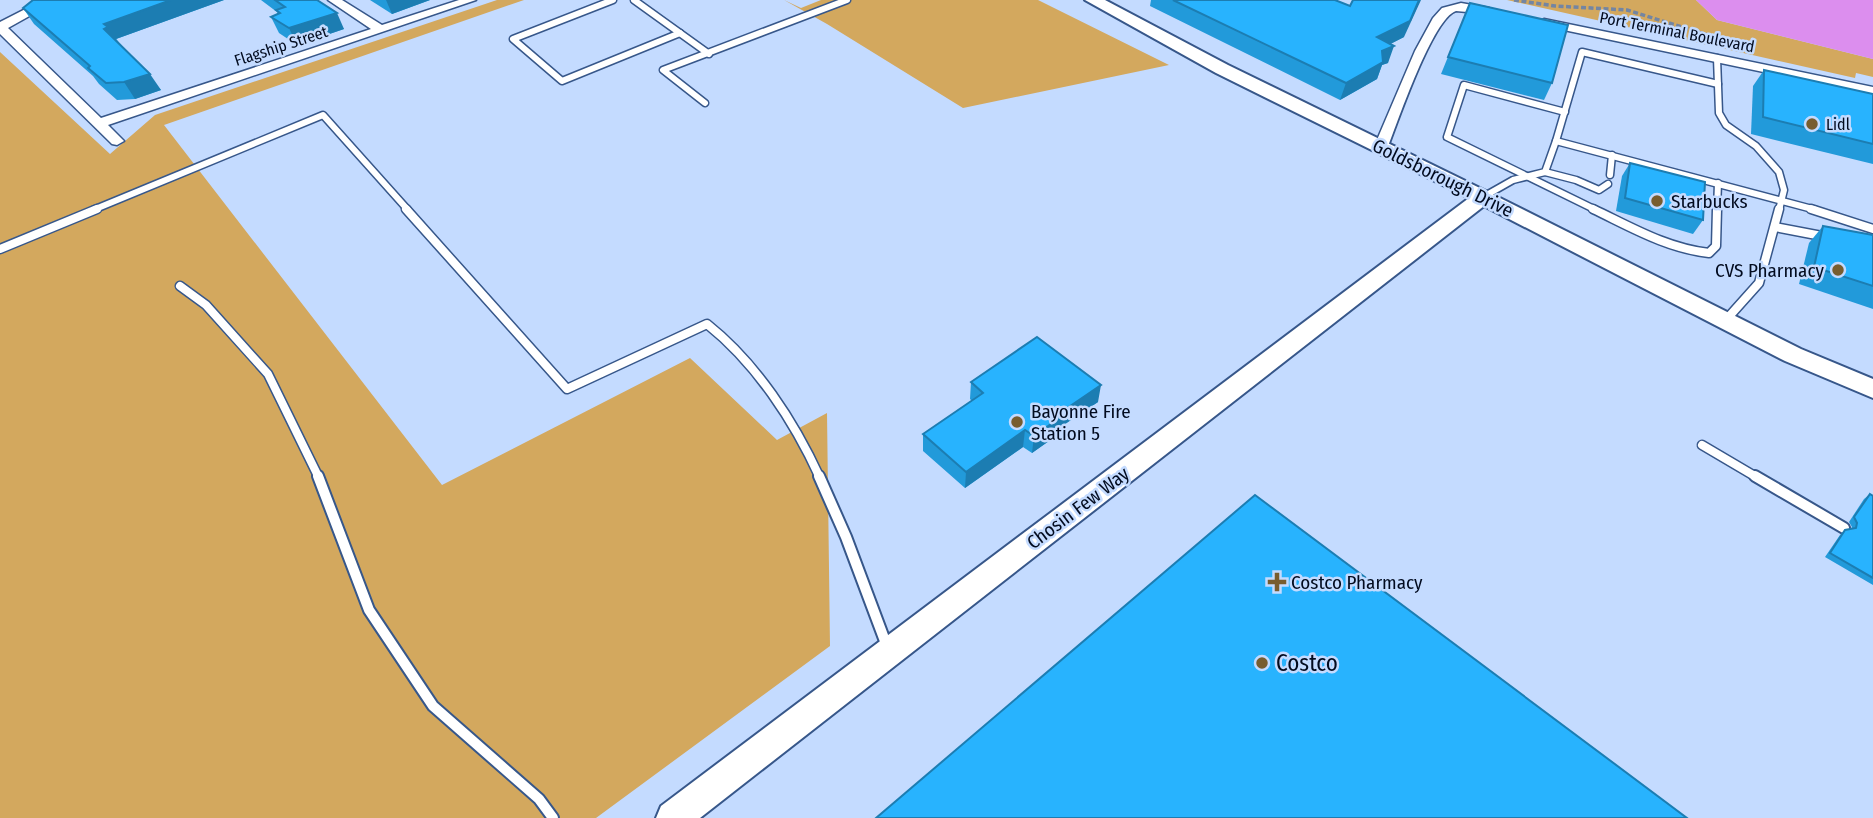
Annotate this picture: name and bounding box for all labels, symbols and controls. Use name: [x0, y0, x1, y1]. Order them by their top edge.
street label: Port Terminal Boulevard: [1598, 8, 1756, 56]
street label: Flagship Street: [232, 22, 331, 70]
place label: Lidl: [1826, 115, 1850, 134]
marker: Lidl: [1804, 116, 1820, 132]
street label: Goldsborough Drive: [1369, 134, 1517, 222]
place label: Starbucks: [1671, 190, 1748, 213]
marker: Starbucks: [1649, 193, 1665, 209]
place label: CVS Pharmacy: [1715, 259, 1825, 282]
marker: CVS Pharmacy: [1830, 262, 1846, 278]
place label: Bayonne Fire Station 5: [1031, 400, 1131, 445]
marker: Bayonne Fire Station 5: [1009, 414, 1025, 430]
street label: Chosin Few Way: [1022, 462, 1134, 554]
place label: Costco Pharmacy: [1291, 571, 1423, 594]
marker: Costco Pharmacy: [1269, 574, 1285, 590]
place label: Costco: [1276, 649, 1338, 677]
marker: Costco: [1254, 655, 1270, 671]

